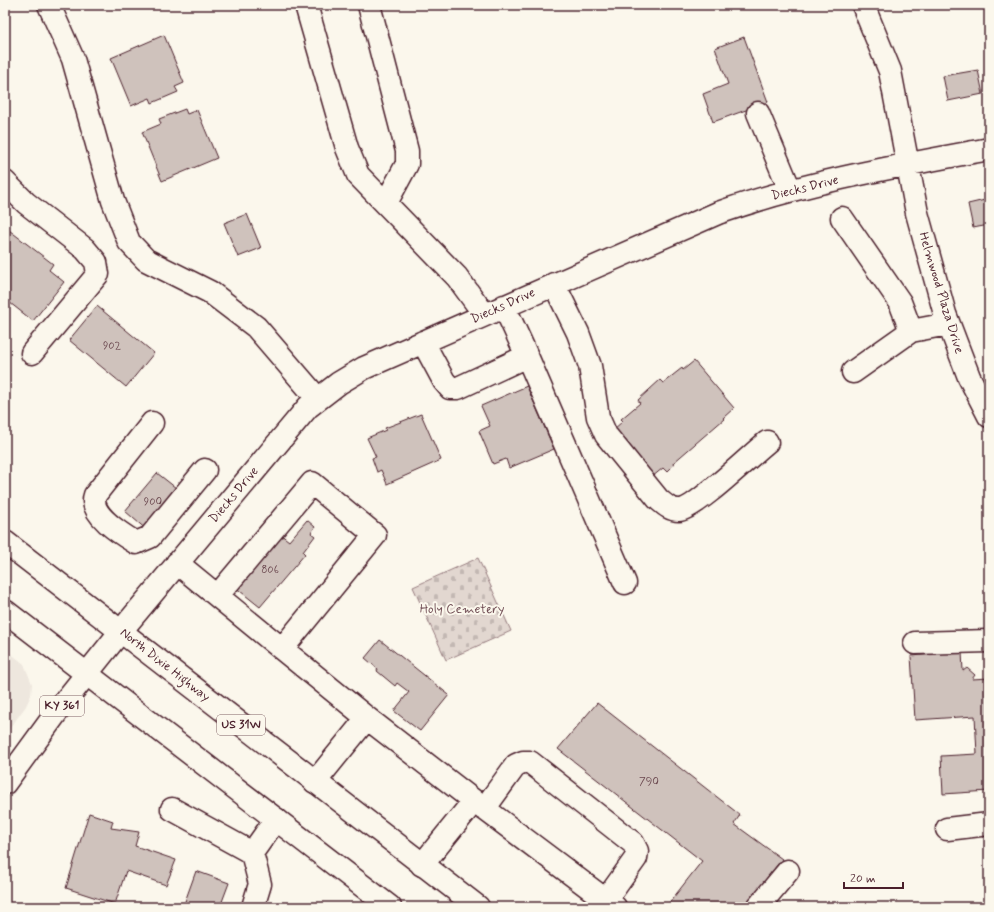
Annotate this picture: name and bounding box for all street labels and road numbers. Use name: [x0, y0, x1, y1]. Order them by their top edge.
street label: Diecks Drive: [770, 171, 841, 205]
street label: Helmwood Plaza Drive: [914, 230, 968, 356]
street label: Diecks Drive: [468, 284, 538, 328]
street label: Diecks Drive: [205, 463, 263, 527]
street label: North Dixie Highway: [115, 624, 214, 707]
road number: KY 361: [40, 696, 84, 716]
road number: US 31W: [217, 715, 265, 735]

